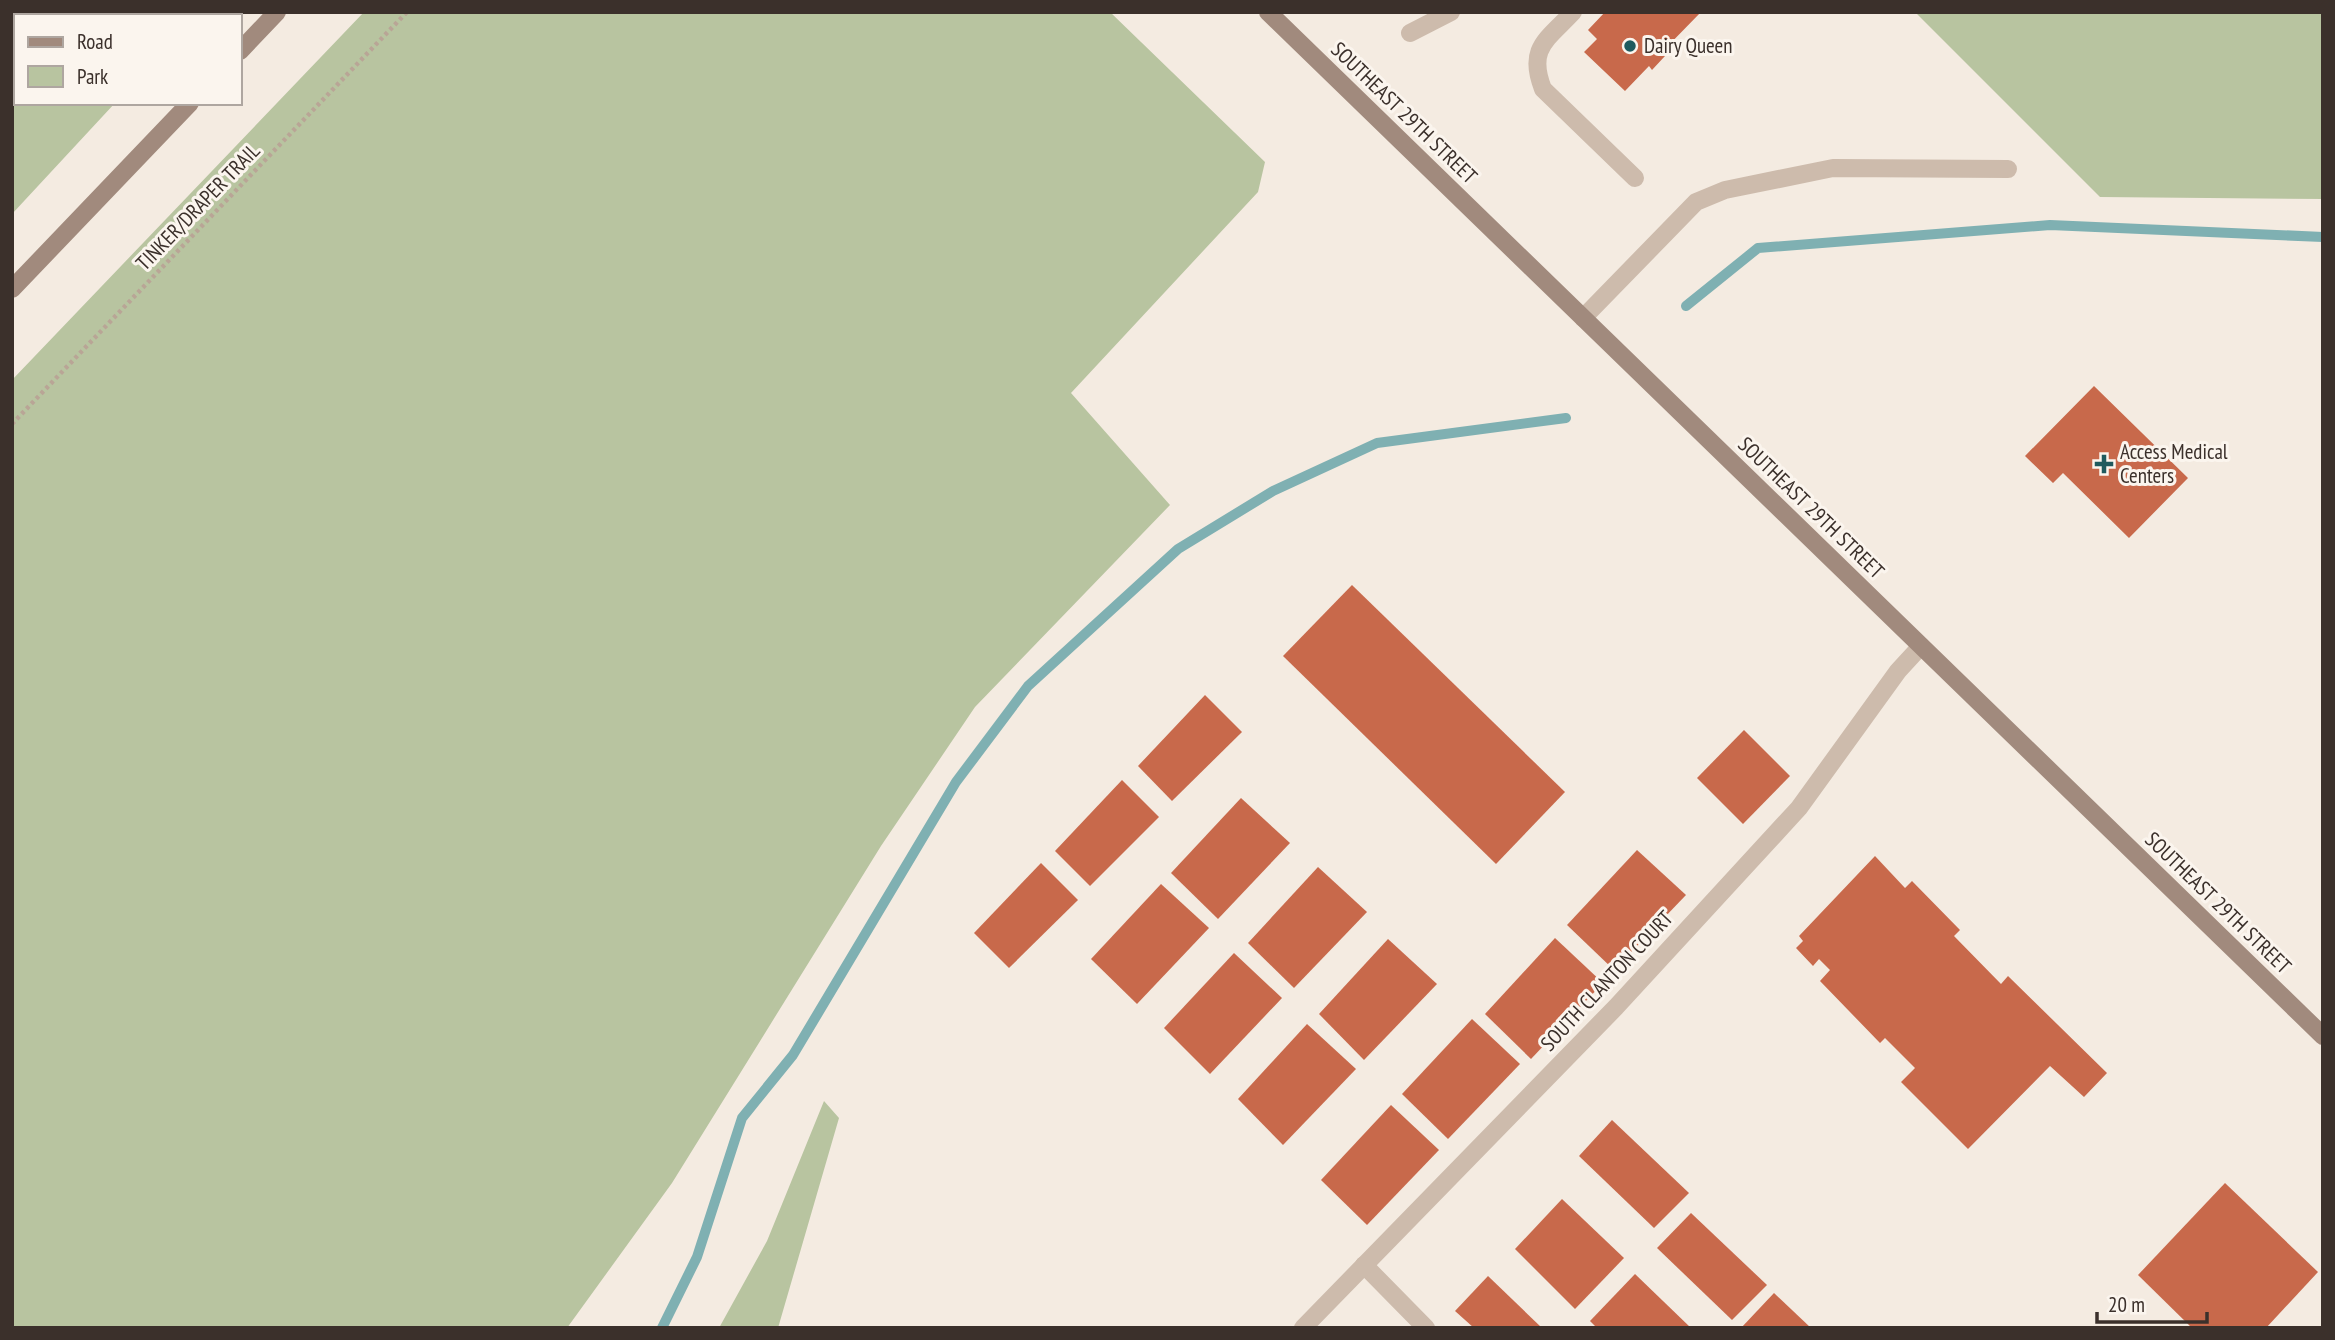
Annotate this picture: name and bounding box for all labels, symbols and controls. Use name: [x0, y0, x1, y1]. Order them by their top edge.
legend: [14, 14, 242, 105]
text: Road: [77, 28, 113, 55]
place label: Dairy Queen: [1644, 32, 1733, 59]
street label: SOUTHEAST 29TH STREET: [1326, 36, 1484, 190]
marker: Dairy Queen: [1622, 38, 1638, 54]
text: Park: [77, 63, 108, 90]
street label: TINKER/DRAPER TRAIL: [130, 137, 265, 276]
street label: SOUTHEAST 29TH STREET: [1733, 431, 1891, 585]
place label: Access Medical Centers: [2120, 438, 2228, 489]
marker: Access Medical Centers: [2094, 454, 2114, 474]
street label: SOUTHEAST 29TH STREET: [2140, 826, 2298, 980]
street label: SOUTH CLANTON COURT: [1535, 904, 1679, 1057]
scale bar: [2097, 1280, 2207, 1324]
text: 20 m: [2108, 1291, 2145, 1318]

